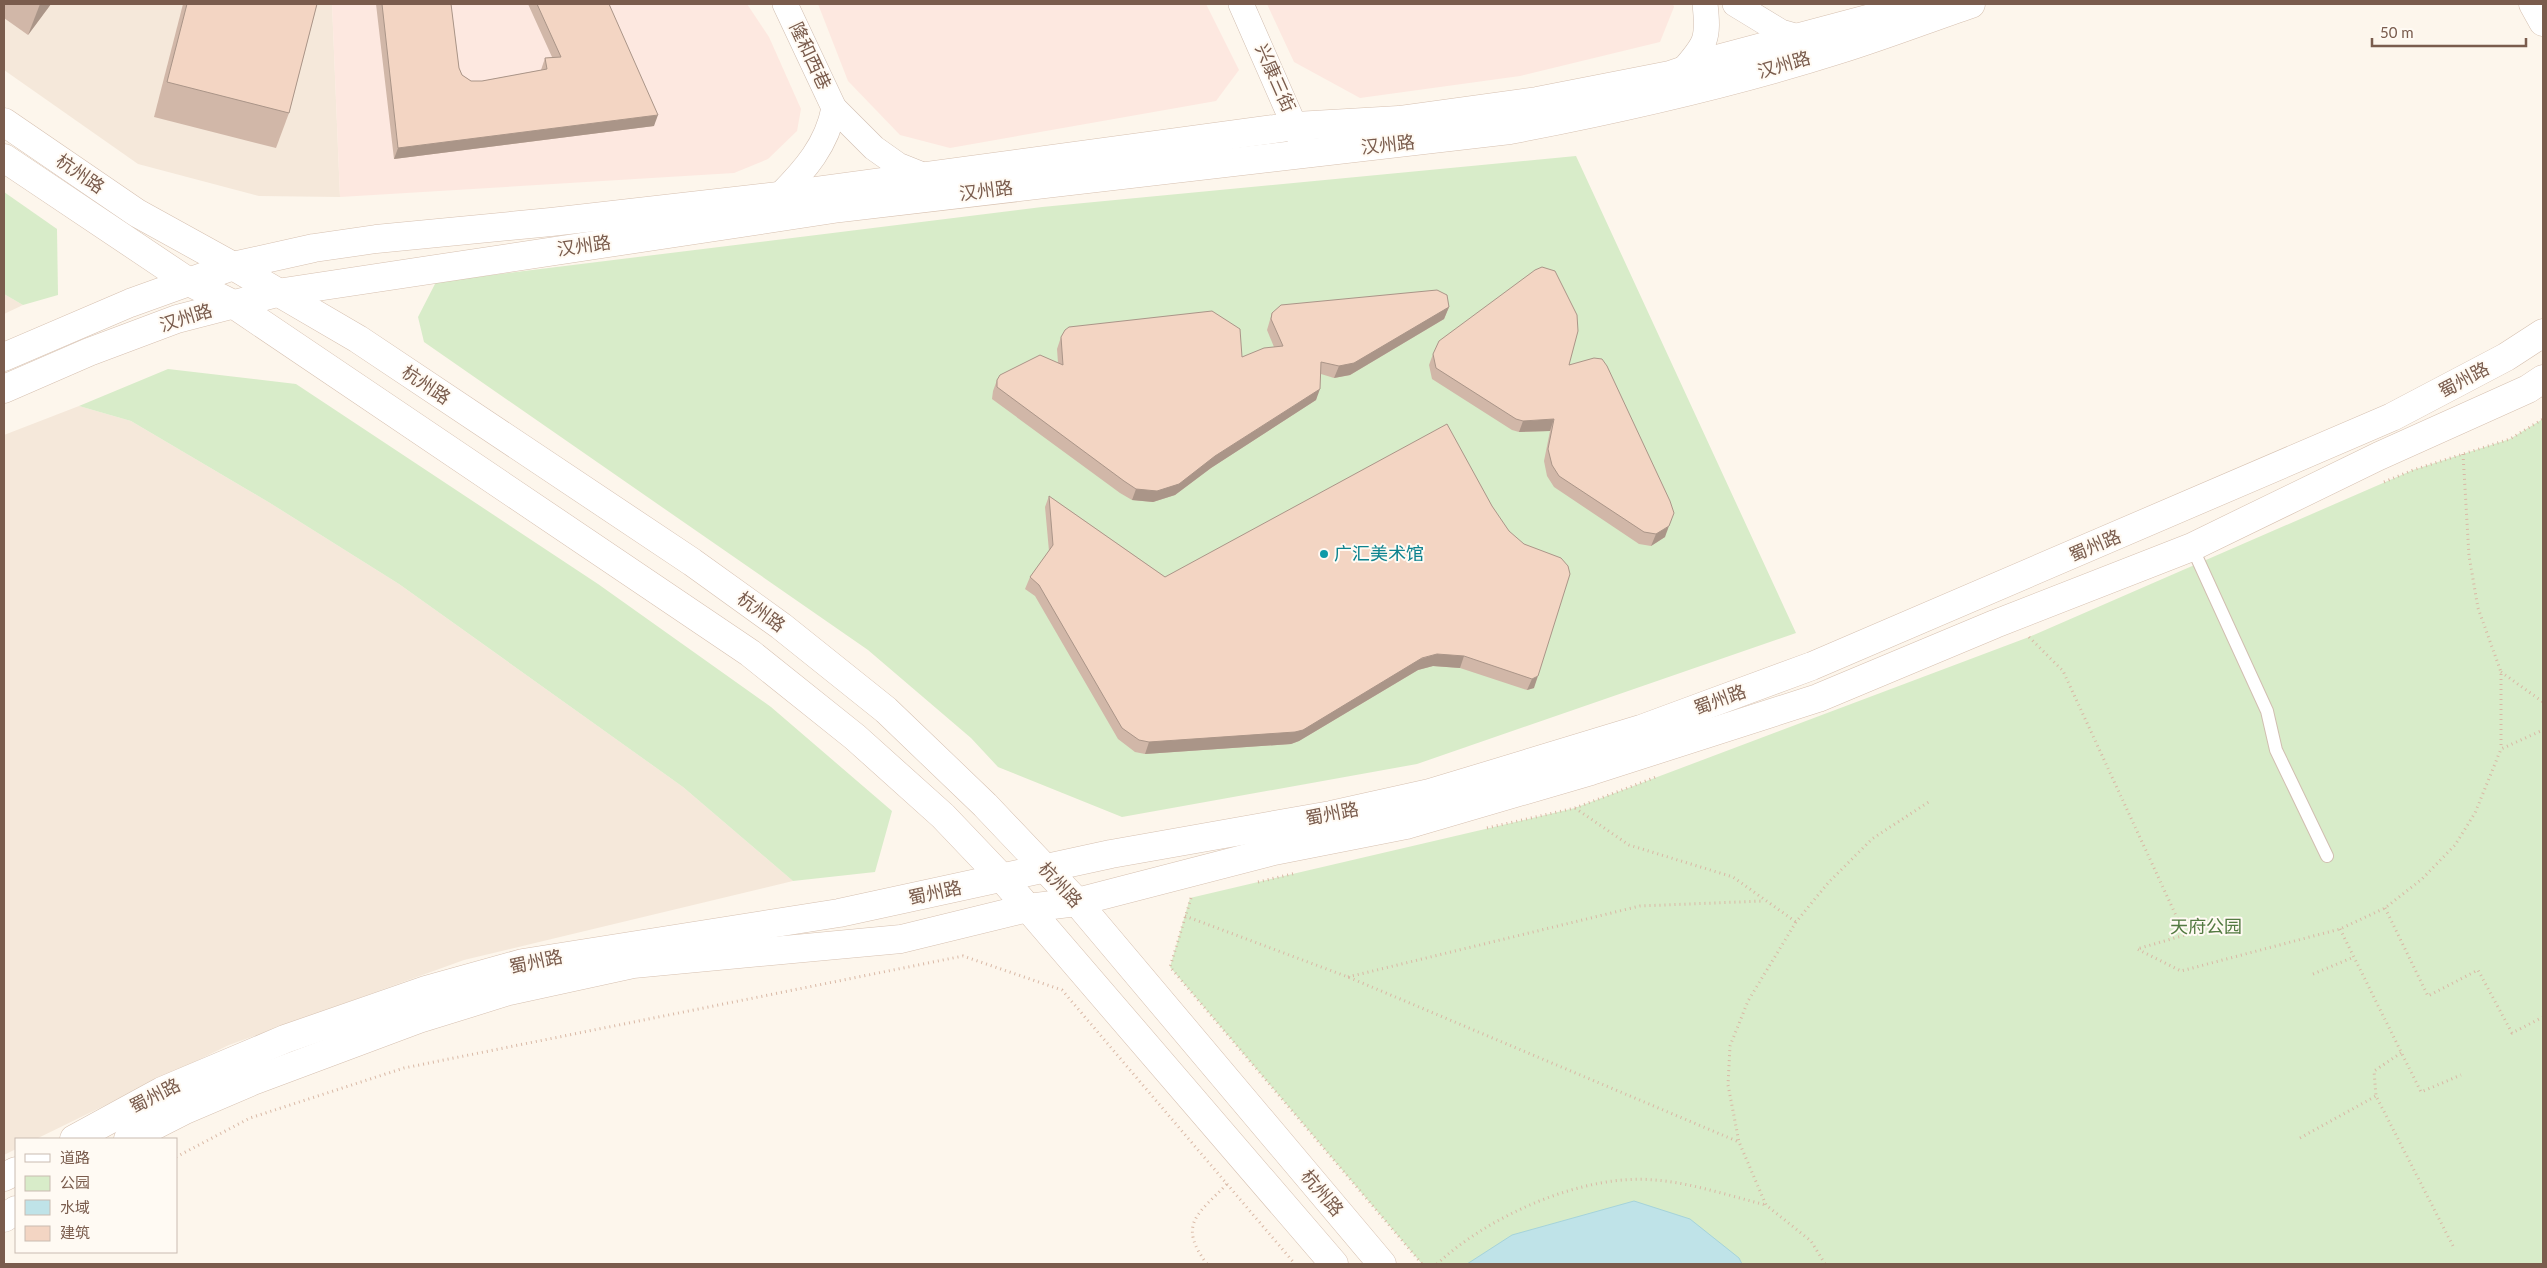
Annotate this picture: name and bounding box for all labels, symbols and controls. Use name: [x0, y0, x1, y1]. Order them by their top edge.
scale bar: [2372, 15, 2526, 47]
street label: 隆和西巷: [786, 18, 836, 93]
text: 50 m: [2380, 23, 2414, 41]
street label: 兴康三街: [1251, 40, 1301, 115]
street label: 汉州路: [1755, 46, 1813, 82]
street label: 汉州路: [1360, 130, 1416, 158]
street label: 杭州路: [52, 149, 109, 198]
street label: 汉州路: [958, 176, 1014, 204]
street label: 汉州路: [556, 230, 612, 260]
street label: 汉州路: [157, 299, 215, 335]
street label: 蜀州路: [2435, 357, 2493, 402]
street label: 杭州路: [398, 360, 455, 408]
street label: 蜀州路: [2065, 524, 2124, 566]
place label: 广汇美术馆: [1334, 542, 1424, 564]
marker: 广汇美术馆: [1318, 548, 1330, 560]
street label: 杭州路: [733, 586, 790, 636]
street label: 蜀州路: [1691, 679, 1749, 719]
street label: 蜀州路: [1303, 797, 1360, 829]
street label: 杭州路: [1034, 857, 1087, 912]
street label: 蜀州路: [906, 876, 963, 908]
park label: 天府公园: [2170, 915, 2242, 937]
street label: 蜀州路: [507, 945, 564, 977]
street label: 蜀州路: [125, 1073, 184, 1117]
legend: [15, 1138, 178, 1253]
text: 道路: [60, 1148, 90, 1166]
street label: 杭州路: [1297, 1165, 1349, 1220]
text: 公园: [60, 1173, 90, 1191]
text: 水域: [60, 1198, 90, 1216]
text: 建筑: [60, 1223, 90, 1241]

